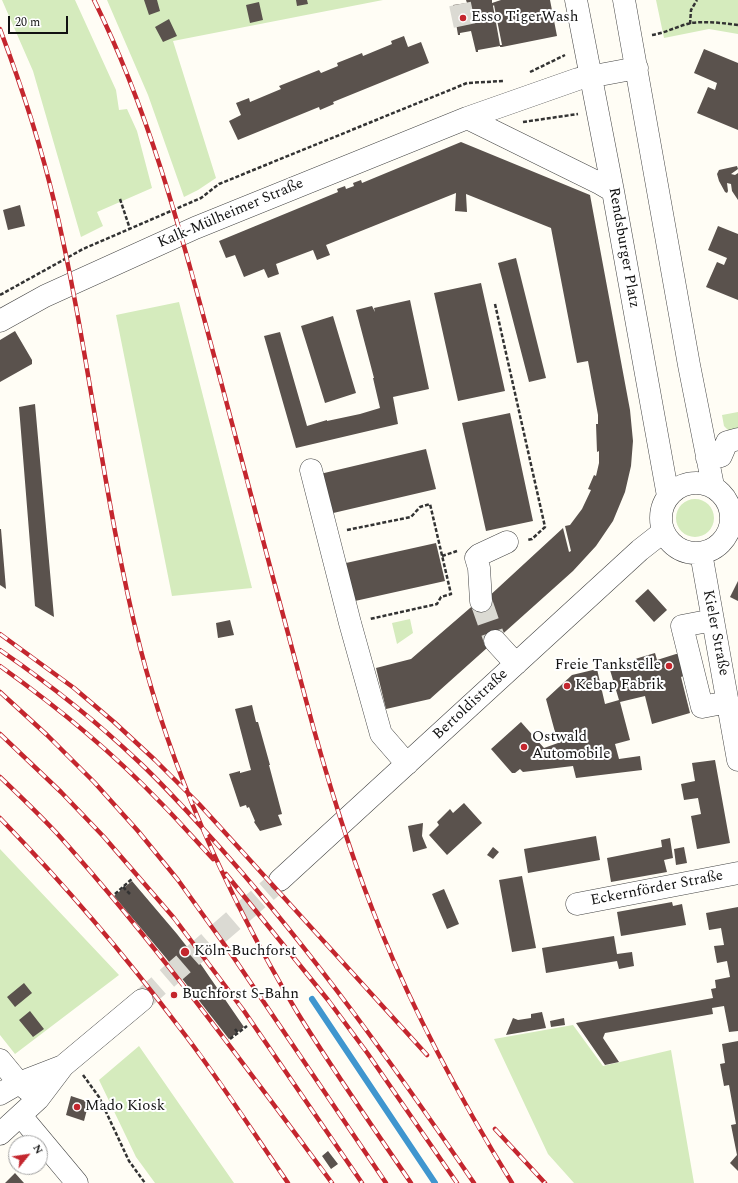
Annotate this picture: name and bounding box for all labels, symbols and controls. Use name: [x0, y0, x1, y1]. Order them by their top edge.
scale bar: [10, 8, 70, 34]
place label: Esso TigerWash: [471, 9, 578, 27]
text: 20 m: [15, 13, 40, 32]
marker: Esso TigerWash: [458, 13, 468, 23]
street label: Kalk-Mülheimer Straße: [155, 175, 307, 253]
street label: Rendsburger Platz: [604, 186, 642, 310]
street label: Kieler Straße: [698, 588, 732, 678]
place label: Freie Tankstelle: [555, 657, 661, 675]
marker: Freie Tankstelle: [664, 661, 674, 671]
street label: Bertoldistraße: [430, 666, 512, 744]
place label: Kebap Fabrik: [575, 677, 664, 695]
marker: Kebap Fabrik: [562, 681, 572, 691]
place label: Ostwald Automobile: [532, 729, 610, 764]
marker: Ostwald Automobile: [519, 742, 529, 752]
street label: Eckernförder Straße: [589, 867, 725, 911]
place label: Köln-Buchforst: [194, 943, 296, 961]
marker: Köln-Buchforst: [179, 946, 191, 958]
place label: Buchforst S-Bahn: [182, 986, 299, 1004]
marker: Buchforst S-Bahn: [169, 990, 179, 1000]
place label: Mado Kiosk: [85, 1098, 165, 1116]
marker: Mado Kiosk: [72, 1102, 82, 1112]
north arrow: [8, 1135, 48, 1175]
text: N: [28, 1141, 48, 1157]

